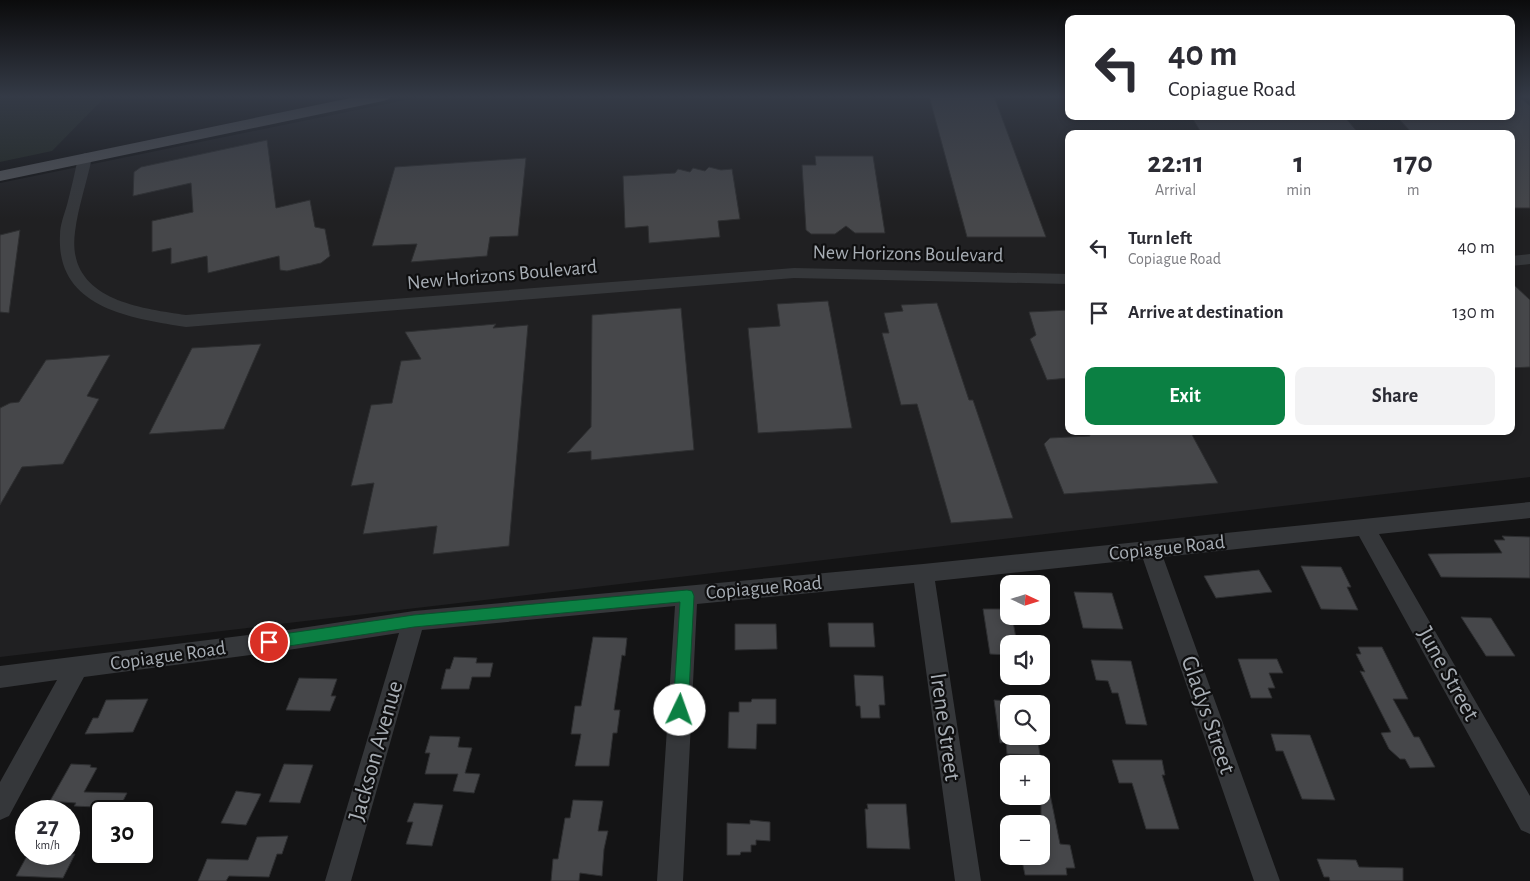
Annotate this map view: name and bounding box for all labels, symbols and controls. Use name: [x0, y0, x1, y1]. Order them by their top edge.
icon: left: [1085, 35, 1150, 100]
text: 40 m: [1168, 37, 1237, 72]
text: Copiague Road: [1168, 78, 1296, 100]
text: 22:11: [1147, 148, 1204, 178]
text: 1: [1293, 148, 1304, 178]
text: 170: [1393, 148, 1433, 178]
text: Arrival: [1155, 182, 1196, 198]
text: min: [1286, 182, 1311, 198]
text: m: [1407, 182, 1419, 198]
text: Turn left: [1128, 229, 1192, 248]
icon: left: [1085, 234, 1113, 262]
text: 40 m: [1457, 238, 1495, 257]
street label: New Horizons Boulevard: [812, 242, 1004, 266]
text: Copiague Road: [1128, 251, 1221, 267]
street label: New Horizons Boulevard: [406, 257, 598, 293]
icon: arrive: [1085, 299, 1113, 327]
text: Arrive at destination: [1128, 303, 1284, 322]
text: 130 m: [1452, 303, 1495, 322]
button: Exit: [1085, 367, 1285, 425]
button: Share: [1295, 367, 1495, 425]
street label: Copiague Road: [1108, 532, 1226, 564]
street label: Copiague Road: [705, 573, 823, 603]
north arrow: [1000, 575, 1050, 625]
map controls: [1000, 575, 1050, 865]
pin: [248, 621, 290, 663]
street label: June Street: [1413, 623, 1484, 725]
icon: arrive: [255, 628, 283, 656]
button: sound: [1000, 635, 1050, 685]
street label: Copiague Road: [109, 638, 227, 674]
street label: Gladys Street: [1177, 653, 1240, 777]
street label: Irene Street: [926, 671, 965, 783]
street label: Jackson Avenue: [344, 678, 408, 824]
position arrow: [653, 683, 705, 735]
button: search: [1000, 695, 1050, 745]
button: +: [1000, 755, 1050, 805]
speed limit sign: 30: [90, 800, 155, 865]
text: 27: [36, 814, 59, 839]
button: −: [1000, 815, 1050, 865]
text: km/h: [35, 839, 60, 851]

